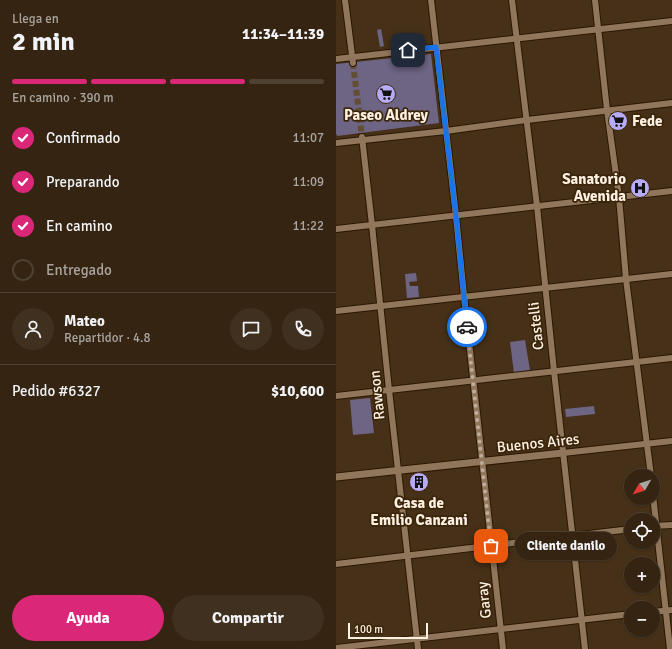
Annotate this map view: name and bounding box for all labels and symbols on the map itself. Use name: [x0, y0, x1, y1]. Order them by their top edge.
pin: [391, 33, 425, 67]
supermarket icon: Paseo Aldrey: [375, 83, 397, 105]
place label: Paseo Aldrey: [344, 106, 429, 124]
supermarket icon: Fede: [607, 110, 629, 132]
place label: Fede: [632, 112, 663, 130]
place label: Sanatorio Avenida: [562, 170, 626, 205]
hospital icon: Sanatorio Avenida: [629, 177, 651, 199]
street label: Castelli: [525, 301, 547, 351]
courier: [447, 307, 487, 347]
street label: Rawson: [365, 369, 389, 421]
street label: Buenos Aires: [496, 430, 581, 456]
north arrow: [624, 469, 660, 505]
building icon: Casa de Emilio Canzani: [408, 471, 430, 493]
place label: Casa de Emilio Canzani: [370, 494, 468, 529]
pin: [474, 529, 508, 563]
callout: Cliente danilo: [515, 532, 617, 560]
street label: Garay: [473, 581, 495, 619]
scale bar: [348, 621, 428, 640]

